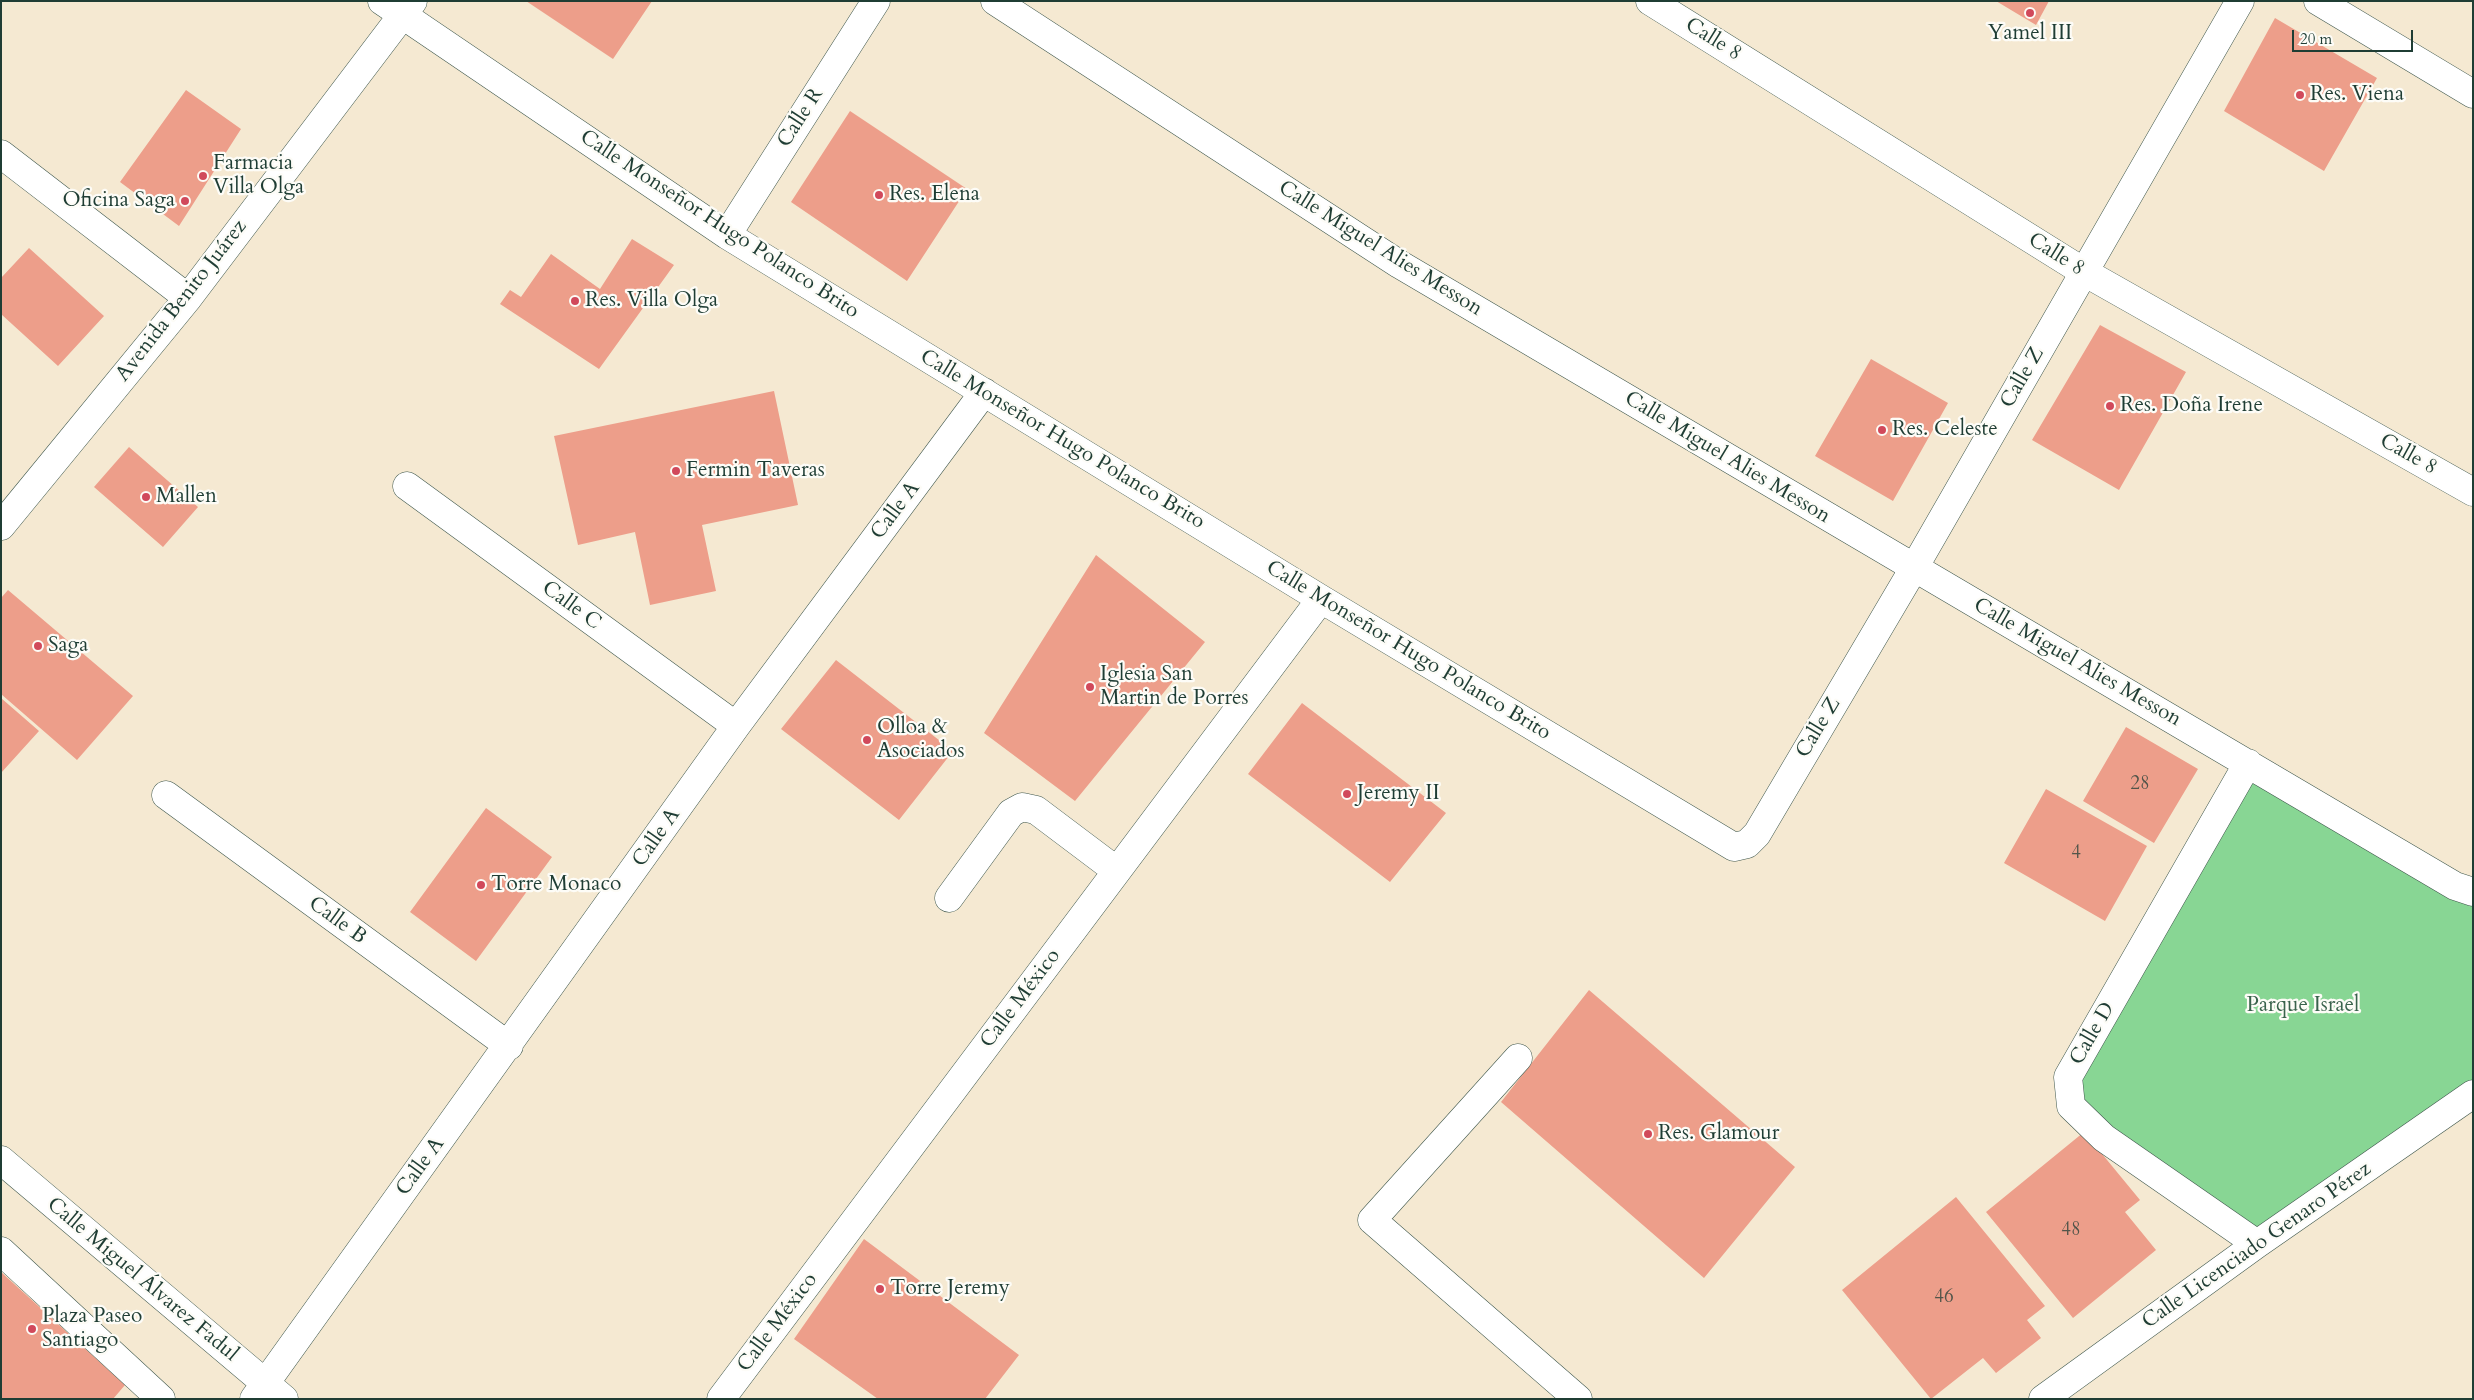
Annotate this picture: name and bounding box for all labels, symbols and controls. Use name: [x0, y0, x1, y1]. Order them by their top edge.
marker: Yamel III: [2024, 7, 2036, 19]
street label: Calle 8: [1680, 13, 1746, 67]
scale bar: [2294, 20, 2415, 52]
place label: Yamel III: [1988, 21, 2072, 47]
text: 20 m: [2300, 29, 2332, 49]
place label: Res. Viena: [2310, 82, 2404, 108]
street label: Calle R: [773, 84, 829, 152]
marker: Res. Viena: [2294, 89, 2306, 101]
street label: Calle Monseñor Hugo Polanco Brito: [575, 125, 863, 325]
place label: Farmacia Villa Olga: [213, 151, 304, 201]
marker: Farmacia Villa Olga: [197, 170, 209, 182]
street label: Calle Miguel Alies Messon: [1273, 176, 1487, 322]
place label: Res. Elena: [889, 182, 980, 208]
place label: Oficina Saga: [62, 188, 175, 214]
marker: Res. Elena: [873, 189, 885, 201]
marker: Oficina Saga: [179, 195, 191, 207]
street label: Avenida Benito Juárez: [111, 215, 253, 387]
street label: Calle 8: [2023, 228, 2089, 282]
place label: Res. Villa Olga: [585, 288, 718, 314]
marker: Res. Villa Olga: [569, 295, 581, 307]
street label: Calle Z: [1996, 343, 2050, 413]
street label: Calle Monseñor Hugo Polanco Brito: [915, 345, 1209, 535]
street label: Calle Miguel Alies Messon: [1620, 387, 1834, 529]
place label: Res. Doña Irene: [2120, 393, 2263, 419]
marker: Res. Doña Irene: [2104, 400, 2116, 412]
place label: Res. Celeste: [1892, 417, 1998, 443]
marker: Res. Celeste: [1876, 424, 1888, 436]
street label: Calle 8: [2375, 429, 2441, 481]
place label: Fermin Taveras: [686, 458, 825, 484]
marker: Fermin Taveras: [670, 465, 682, 477]
street label: Calle A: [866, 477, 926, 545]
place label: Mallen: [156, 484, 217, 510]
marker: Mallen: [140, 491, 152, 503]
street label: Calle Monseñor Hugo Polanco Brito: [1261, 556, 1555, 746]
street label: Calle C: [536, 576, 606, 636]
street label: Calle Miguel Alies Messon: [1969, 593, 2185, 733]
place label: Saga: [48, 633, 88, 659]
marker: Saga: [32, 640, 44, 652]
place label: Iglesia San Martin de Porres: [1100, 662, 1249, 712]
marker: Iglesia San Martin de Porres: [1084, 681, 1096, 693]
street label: Calle Z: [1791, 693, 1847, 763]
place label: Olloa & Asociados: [877, 715, 964, 765]
marker: Olloa & Asociados: [861, 734, 873, 746]
house number: 28: [2130, 774, 2150, 796]
place label: Jeremy II: [1357, 781, 1440, 807]
marker: Jeremy II: [1341, 788, 1353, 800]
street label: Calle A: [628, 804, 686, 872]
house number: 4: [2071, 843, 2081, 865]
place label: Torre Monaco: [491, 872, 621, 898]
marker: Torre Monaco: [475, 879, 487, 891]
street label: Calle B: [303, 892, 371, 950]
street label: Calle México: [976, 944, 1066, 1054]
park label: Parque Israel: [2247, 993, 2359, 1019]
street label: Calle D: [2065, 998, 2121, 1070]
place label: Res. Glamour: [1658, 1121, 1779, 1147]
marker: Res. Glamour: [1642, 1128, 1654, 1140]
street label: Calle A: [391, 1133, 451, 1201]
street label: Calle Licenciado Genaro Pérez: [2138, 1157, 2376, 1335]
street label: Calle Miguel Álvarez Fadul: [41, 1193, 243, 1367]
house number: 48: [2061, 1220, 2081, 1242]
street label: Calle México: [733, 1268, 823, 1378]
place label: Torre Jeremy: [890, 1276, 1010, 1302]
marker: Torre Jeremy: [874, 1283, 886, 1295]
house number: 46: [1934, 1287, 1954, 1309]
place label: Plaza Paseo Santiago: [42, 1304, 142, 1354]
marker: Plaza Paseo Santiago: [26, 1323, 38, 1335]

